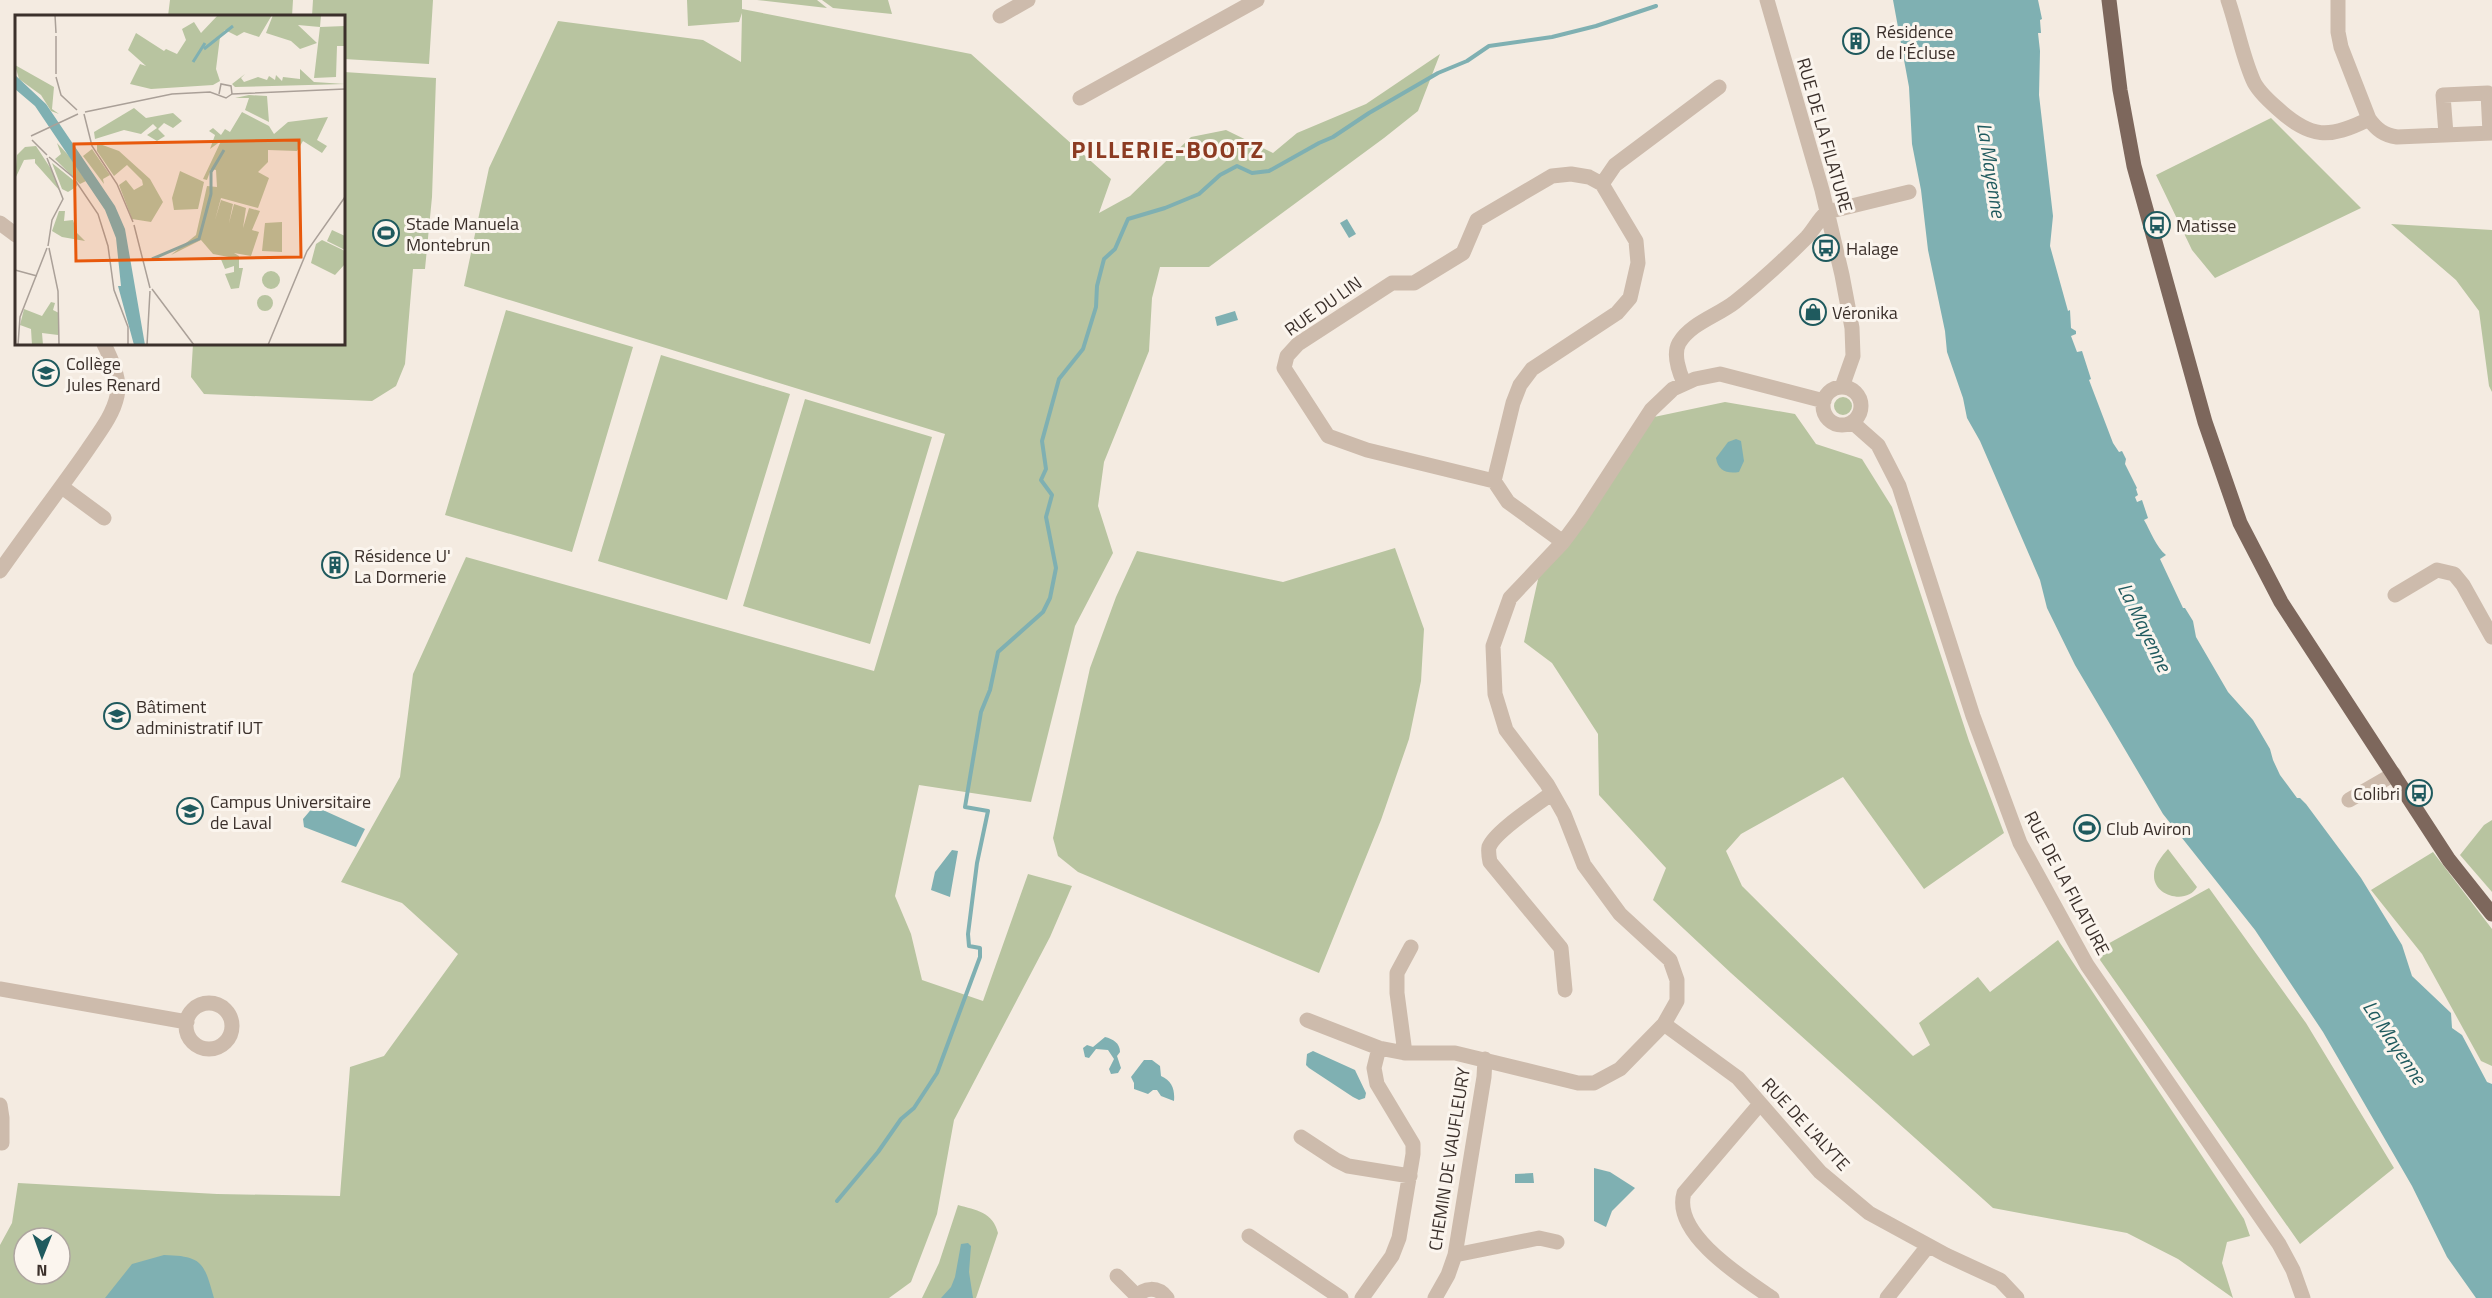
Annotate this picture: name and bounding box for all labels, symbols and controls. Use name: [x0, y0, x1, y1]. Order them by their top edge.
inset map: [15, 15, 345, 345]
place label: Résidence de l'Écluse: [1876, 18, 1955, 66]
building icon: Résidence de l'Écluse: [1841, 26, 1871, 56]
street label: RUE DE LA FILATURE: [1790, 54, 1860, 216]
water label: La Mayenne: [1969, 120, 2015, 221]
district label: PILLERIE-BOOTZ: [1071, 131, 1265, 167]
place label: Stade Manuela Montebrun: [406, 210, 519, 258]
bus stop icon: Matisse: [2142, 210, 2172, 240]
place label: Matisse: [2176, 212, 2236, 239]
sports icon: Stade Manuela Montebrun: [371, 218, 401, 248]
bus stop icon: Halage: [1811, 233, 1841, 263]
place label: Halage: [1846, 235, 1899, 262]
street label: RUE DU LIN: [1279, 269, 1367, 343]
shop icon: Véronika: [1798, 297, 1828, 327]
place label: Véronika: [1832, 299, 1898, 326]
place label: Collège Jules Renard: [66, 350, 161, 398]
school or university icon: Collège Jules Renard: [31, 358, 61, 388]
place label: Résidence U' La Dormerie: [354, 542, 451, 590]
building icon: Résidence U' La Dormerie: [320, 550, 350, 580]
water label: La Mayenne: [2110, 577, 2181, 678]
place label: Bâtiment administratif IUT: [136, 693, 263, 741]
school or university icon: Bâtiment administratif IUT: [102, 701, 132, 731]
bus stop icon: Colibri: [2404, 778, 2434, 808]
place label: Colibri: [2353, 780, 2400, 807]
place label: Campus Universitaire de Laval: [210, 788, 371, 836]
school or university icon: Campus Universitaire de Laval: [175, 796, 205, 826]
street label: RUE DE LA FILATURE: [2018, 806, 2116, 960]
sports icon: Club Aviron: [2072, 813, 2102, 843]
place label: Club Aviron: [2106, 815, 2191, 842]
water label: La Mayenne: [2355, 994, 2436, 1092]
street label: CHEMIN DE VAUFLEURY: [1421, 1065, 1477, 1253]
street label: RUE DE L'ALYTE: [1756, 1071, 1856, 1177]
north arrow: [12, 1226, 72, 1286]
text: N: [36, 1259, 47, 1283]

